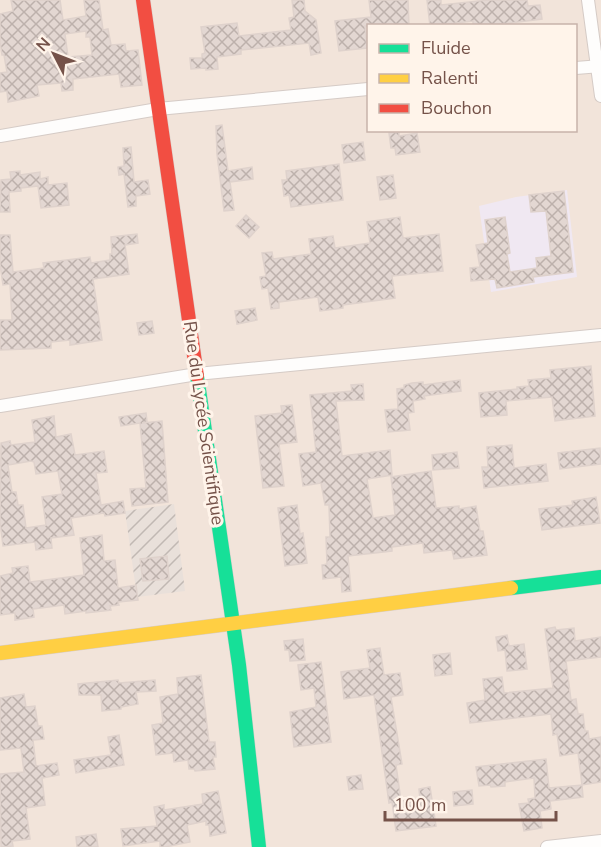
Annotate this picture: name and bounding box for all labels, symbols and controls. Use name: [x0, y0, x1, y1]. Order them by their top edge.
north arrow: [24, 24, 84, 84]
legend: [367, 24, 577, 132]
text: N: [31, 33, 56, 56]
text: Fluide: [421, 36, 471, 60]
text: Ralenti: [421, 66, 478, 90]
text: Bouchon: [421, 96, 492, 120]
street label: Rue du Lycée Scientifique: [178, 319, 230, 527]
scale bar: [385, 784, 556, 822]
text: 100 m: [394, 793, 446, 817]

